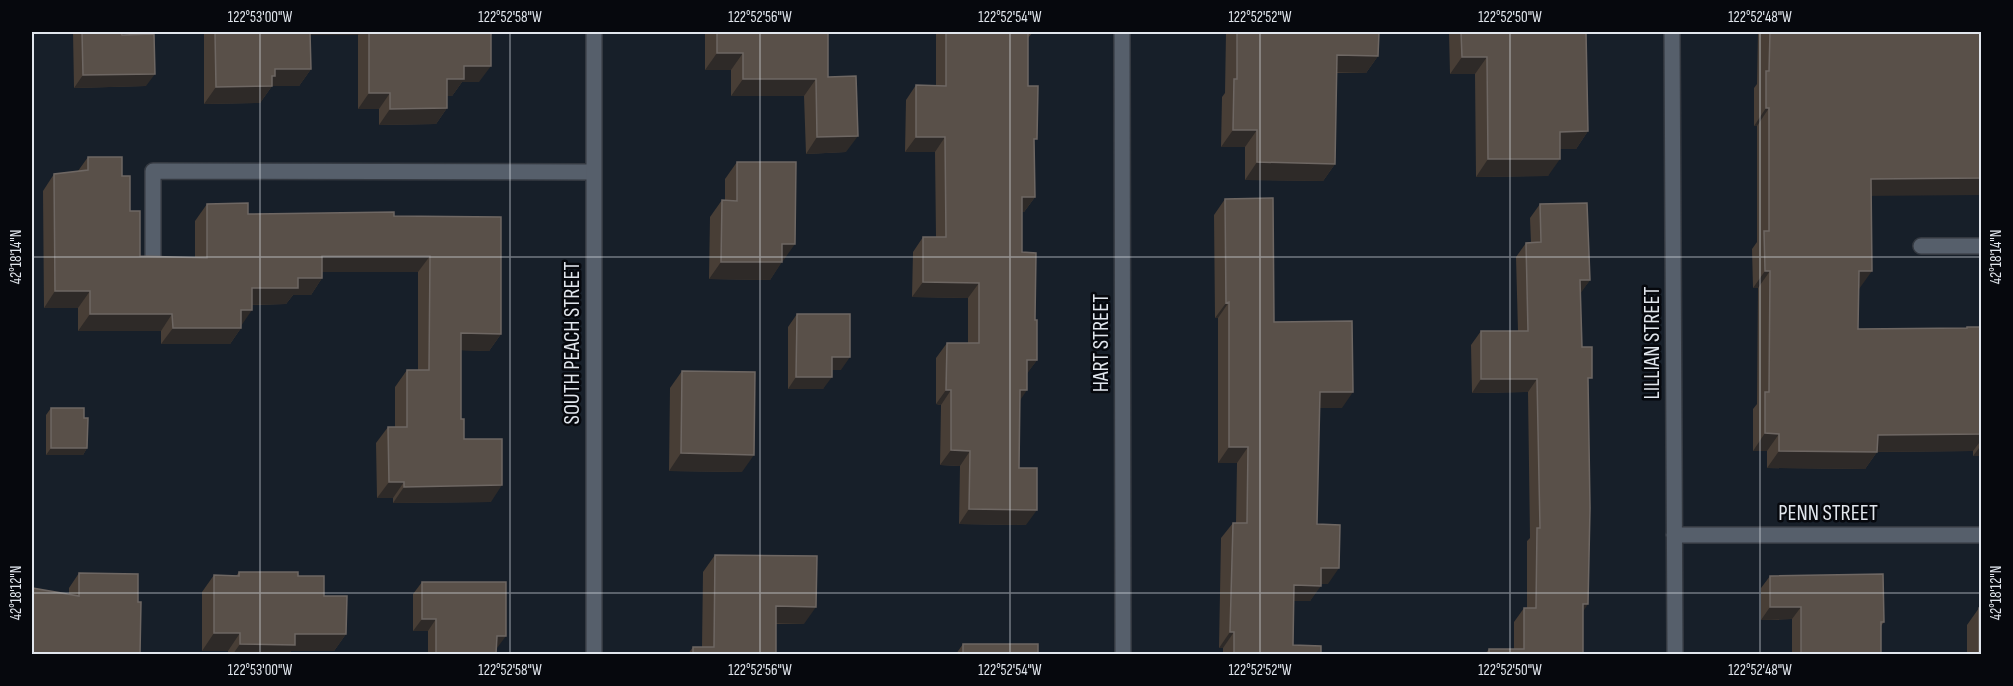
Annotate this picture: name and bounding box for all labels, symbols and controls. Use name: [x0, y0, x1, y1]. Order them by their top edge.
text: 122°53'00"W: [228, 8, 292, 27]
text: 122°52'58"W: [478, 8, 542, 27]
text: 122°52'56"W: [728, 8, 792, 27]
text: 122°52'54"W: [978, 8, 1042, 27]
text: 122°52'52"W: [1228, 8, 1292, 27]
text: 122°52'50"W: [1478, 8, 1542, 27]
text: 122°52'48"W: [1728, 8, 1792, 27]
text: 42°18'14"N: [7, 230, 26, 284]
text: 42°18'14"N: [1987, 230, 2006, 284]
street label: SOUTH PEACH STREET: [559, 261, 586, 424]
street label: LILLIAN STREET: [1639, 287, 1666, 399]
street label: HART STREET: [1088, 294, 1115, 392]
street label: PENN STREET: [1778, 500, 1878, 527]
text: 42°18'12"N: [7, 566, 26, 620]
text: 42°18'12"N: [1987, 566, 2006, 620]
text: 122°53'00"W: [228, 661, 292, 680]
text: 122°52'58"W: [478, 661, 542, 680]
text: 122°52'56"W: [728, 661, 792, 680]
text: 122°52'54"W: [978, 661, 1042, 680]
text: 122°52'52"W: [1228, 661, 1292, 680]
text: 122°52'50"W: [1478, 661, 1542, 680]
text: 122°52'48"W: [1728, 661, 1792, 680]

